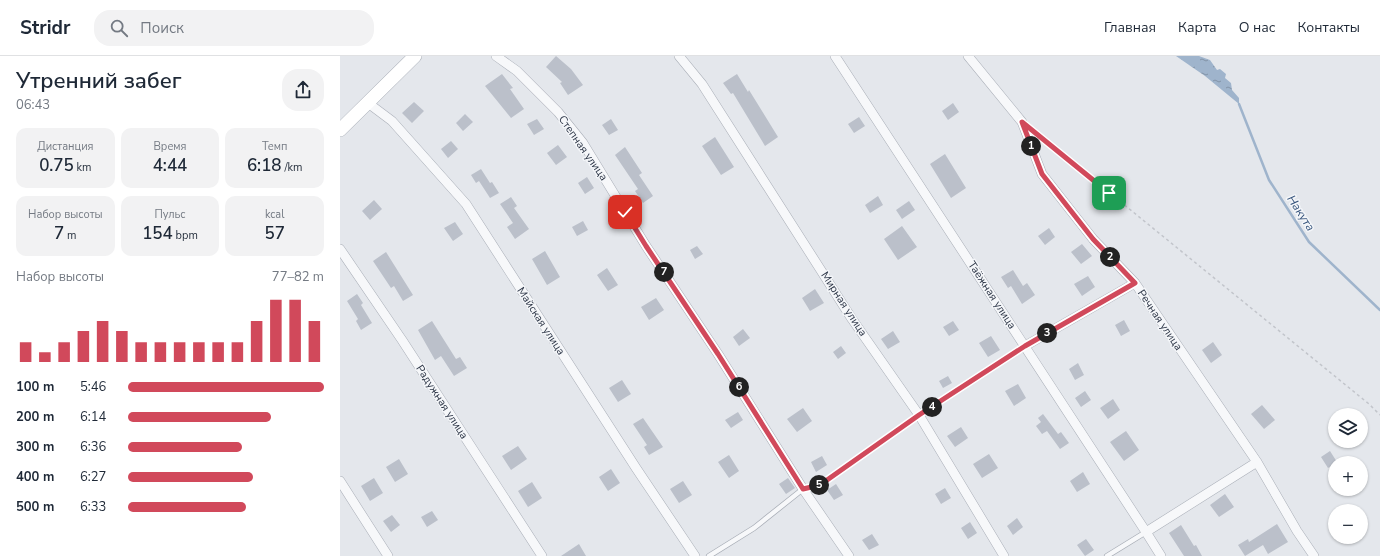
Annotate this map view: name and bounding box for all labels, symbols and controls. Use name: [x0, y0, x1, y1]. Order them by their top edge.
search box: [94, 10, 374, 46]
text: Stridr: [20, 15, 70, 41]
icon: search: [108, 17, 130, 39]
text: Поиск: [140, 18, 184, 38]
text: Главная: [1104, 18, 1156, 37]
text: Карта: [1178, 18, 1217, 37]
text: О нас: [1239, 18, 1275, 37]
text: Контакты: [1297, 18, 1360, 37]
text: Утренний забег: [16, 66, 181, 96]
button: share: [282, 69, 324, 111]
text: 06:43: [16, 96, 50, 114]
street label: Степная улица: [555, 112, 611, 184]
pin: 1: [1021, 136, 1041, 156]
text: 1: [1028, 138, 1034, 153]
text: Дистанция: [37, 139, 94, 154]
text: Время: [153, 139, 187, 154]
text: Темп: [262, 139, 287, 154]
text: 0.75: [39, 154, 74, 177]
text: 4:44: [153, 154, 187, 177]
text: 6:18: [247, 154, 282, 177]
text: km: [74, 160, 92, 175]
text: /km: [282, 160, 302, 175]
pin: [1092, 176, 1126, 210]
icon: arrive: [1098, 182, 1120, 204]
water label: Накута: [1283, 192, 1319, 234]
pin: [608, 195, 642, 229]
icon: check: [614, 201, 636, 223]
text: Набор высоты: [28, 207, 103, 222]
text: Пульс: [154, 207, 186, 222]
text: kcal: [265, 207, 284, 222]
text: 7: [54, 222, 64, 245]
text: 154: [142, 222, 173, 245]
text: 57: [264, 222, 285, 245]
text: m: [64, 228, 77, 243]
text: bpm: [173, 228, 198, 243]
pin: 2: [1100, 247, 1120, 267]
text: 2: [1107, 249, 1113, 264]
street label: Таёжная улица: [964, 258, 1020, 332]
pin: 7: [654, 262, 674, 282]
text: 7: [661, 264, 667, 279]
text: Набор высоты: [16, 268, 104, 286]
text: 77–82 m: [272, 268, 324, 286]
street label: Мирная улица: [818, 269, 871, 339]
street label: Майская улица: [513, 284, 569, 358]
street label: Речная улица: [1134, 287, 1186, 354]
pin: 3: [1037, 323, 1057, 343]
text: 3: [1044, 325, 1050, 340]
street label: Радужная улица: [412, 362, 472, 442]
pin: 6: [729, 377, 749, 397]
text: 100 m: [16, 378, 54, 396]
text: 5:46: [80, 378, 106, 396]
text: 6: [736, 379, 742, 394]
pin: 4: [922, 397, 942, 417]
text: 4: [929, 399, 935, 414]
text: 200 m: [16, 408, 54, 426]
text: 6:14: [80, 408, 106, 426]
map controls: [1328, 408, 1368, 544]
button: layers: [1328, 408, 1368, 448]
text: 300 m: [16, 438, 54, 456]
text: 6:36: [80, 438, 106, 456]
button: +: [1328, 456, 1368, 496]
text: 400 m: [16, 468, 54, 486]
text: 6:27: [80, 468, 106, 486]
pin: 5: [809, 475, 829, 495]
text: 5: [816, 477, 822, 492]
text: 500 m: [16, 498, 54, 516]
text: 6:33: [80, 498, 106, 516]
button: −: [1328, 504, 1368, 544]

